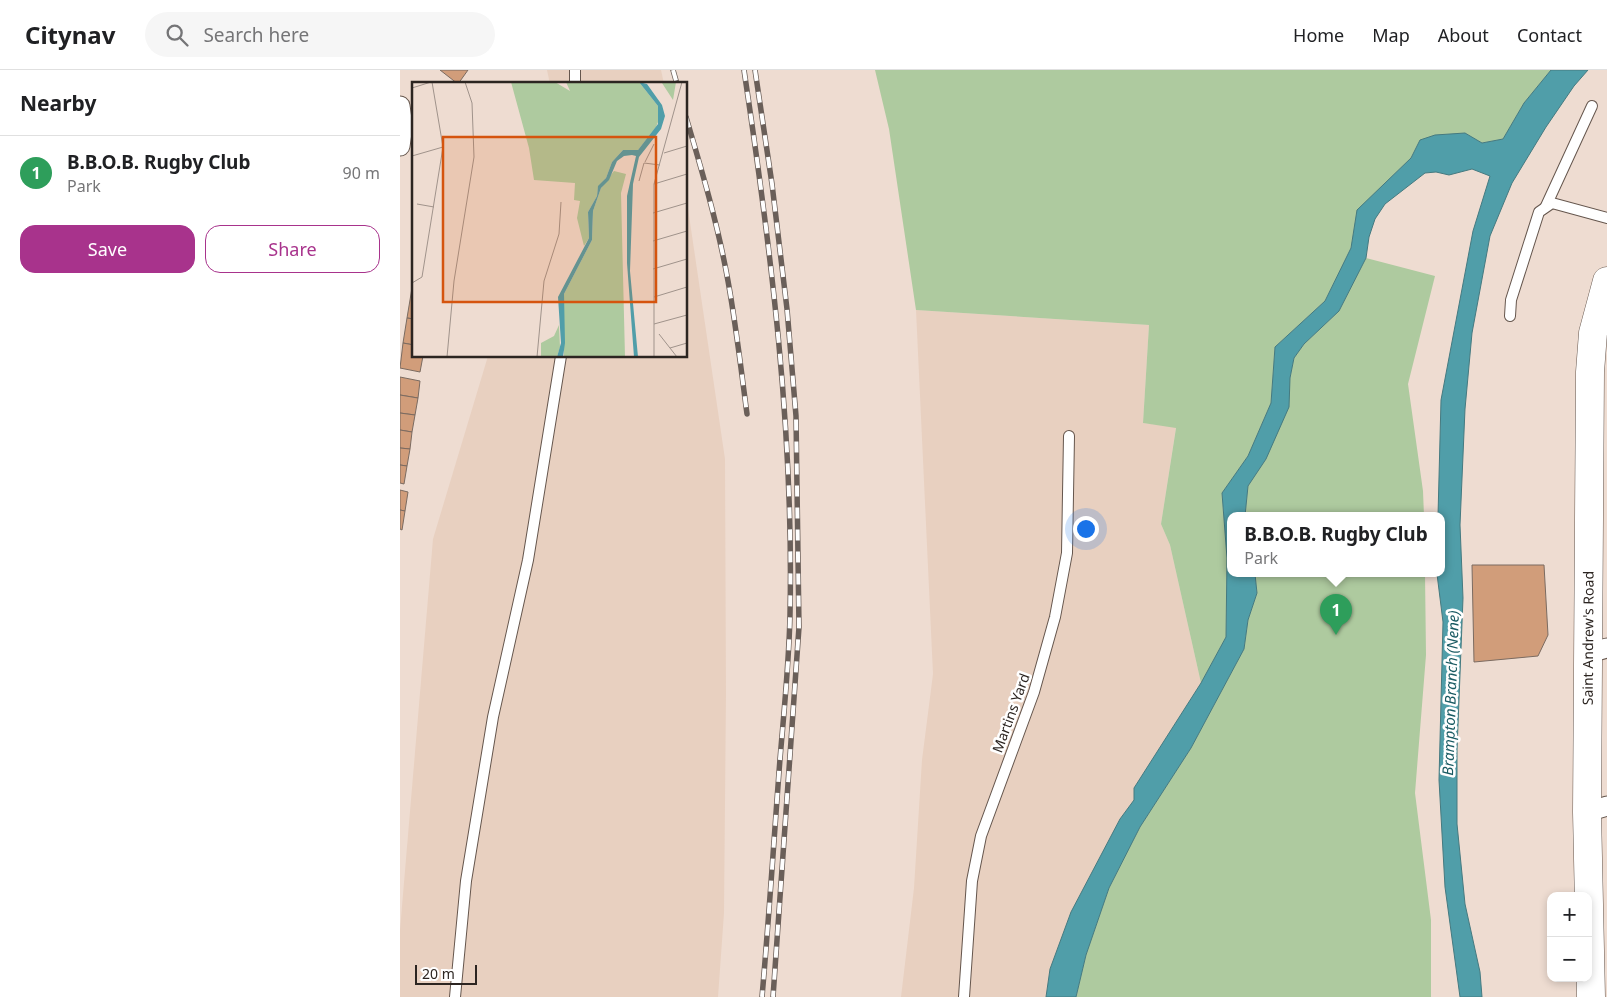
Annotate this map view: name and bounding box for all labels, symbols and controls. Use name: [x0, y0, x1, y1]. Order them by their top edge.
search box: [145, 12, 495, 57]
text: Citynav: [25, 18, 115, 51]
icon: search: [163, 21, 191, 49]
text: Search here: [203, 22, 309, 48]
text: Home: [1293, 23, 1344, 47]
text: Map: [1372, 23, 1410, 47]
text: About: [1438, 23, 1489, 47]
text: Contact: [1517, 23, 1582, 47]
inset map: [412, 82, 688, 358]
text: Nearby: [20, 89, 96, 117]
text: B.B.O.B. Rugby Club: [67, 149, 250, 175]
text: 1: [31, 162, 41, 184]
text: 90 m: [343, 162, 380, 184]
text: Park: [67, 175, 101, 197]
button: Save: [20, 225, 195, 273]
button: Share: [205, 225, 380, 273]
popup: [1227, 512, 1445, 577]
your location: [1073, 516, 1099, 542]
text: B.B.O.B. Rugby Club: [1244, 521, 1428, 547]
text: Park: [1244, 547, 1278, 569]
street label: Saint Andrew's Road: [1578, 571, 1598, 705]
pin: 1: [1320, 594, 1352, 635]
water label: Brampton Branch (Nene): [1437, 610, 1463, 776]
street label: Martins Yard: [987, 670, 1034, 755]
map controls: [1547, 892, 1592, 982]
button: +: [1547, 892, 1592, 937]
button: −: [1547, 937, 1592, 982]
scale bar: [415, 962, 478, 985]
text: 20 m: [422, 964, 455, 983]

